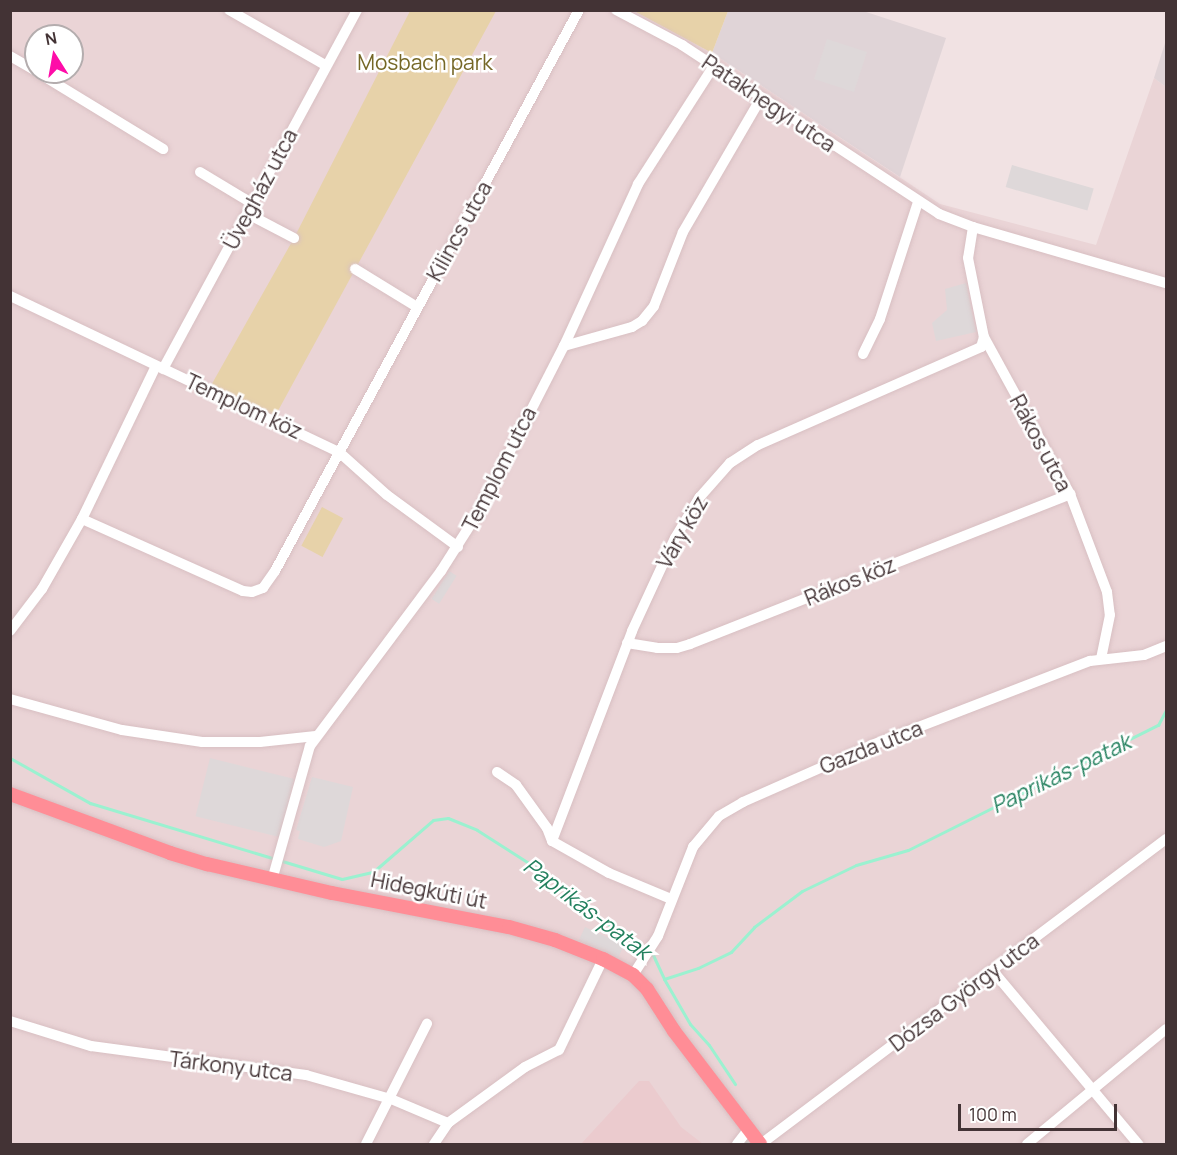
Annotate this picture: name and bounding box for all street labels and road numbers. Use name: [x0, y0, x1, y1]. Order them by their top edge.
street label: Patakhegyi utca: [698, 49, 840, 157]
street label: Üvegház utca: [218, 124, 302, 254]
street label: Kilincs utca: [421, 177, 497, 285]
street label: Templom köz: [182, 368, 306, 444]
street label: Rákos utca: [1005, 390, 1077, 496]
street label: Templom utca: [457, 403, 541, 535]
street label: Váry köz: [651, 491, 713, 573]
street label: Rákos köz: [801, 551, 899, 611]
street label: Gazda utca: [816, 715, 926, 779]
street label: Hidegkúti út: [369, 866, 489, 914]
street label: Dózsa György utca: [884, 928, 1044, 1056]
street label: Tárkony utca: [168, 1046, 294, 1086]

